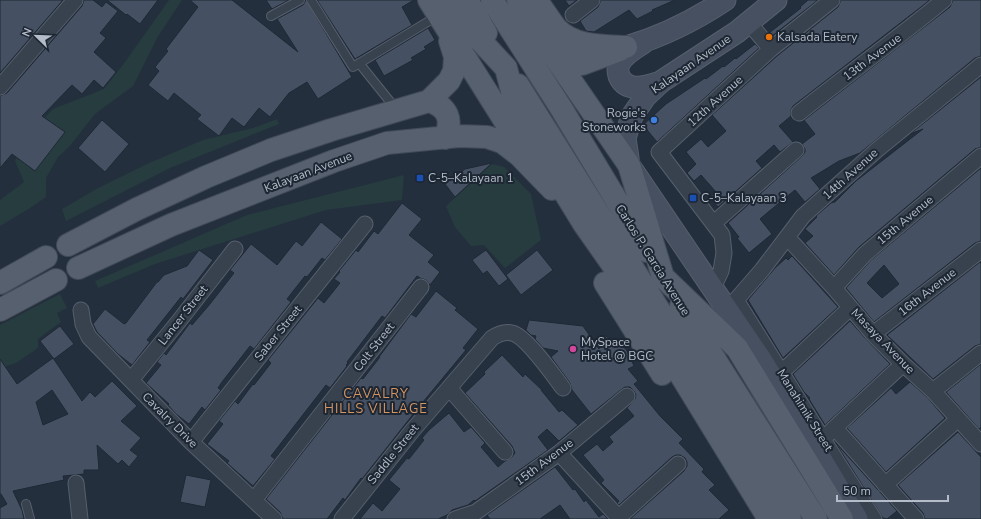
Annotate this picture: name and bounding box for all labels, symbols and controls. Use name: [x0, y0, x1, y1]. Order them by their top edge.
north arrow: [16, 16, 56, 56]
text: N: [19, 26, 36, 39]
place label: Kalsada Eatery: [777, 29, 858, 45]
street label: 13th Avenue: [839, 30, 905, 84]
street label: Kalayaan Avenue: [648, 31, 734, 97]
marker: Kalsada Eatery: [764, 32, 774, 42]
street label: 12th Avenue: [684, 72, 746, 130]
place label: Rogie's Stoneworks: [582, 105, 646, 135]
marker: Rogie's Stoneworks: [649, 115, 659, 125]
street label: 14th Avenue: [819, 145, 881, 203]
street label: Kalayaan Avenue: [262, 148, 354, 196]
place label: C-5–Kalayaan 1: [428, 170, 514, 186]
marker: C-5–Kalayaan 1: [415, 173, 425, 183]
place label: C-5–Kalayaan 3: [701, 190, 787, 206]
street label: 15th Avenue: [873, 192, 937, 248]
marker: C-5–Kalayaan 3: [688, 193, 698, 203]
street label: Carlos P. Garcia Avenue: [612, 201, 694, 319]
street label: 16th Avenue: [895, 264, 959, 320]
street label: Lancer Street: [155, 281, 212, 348]
street label: Saber Street: [251, 301, 306, 364]
street label: Masaya Avenue: [848, 305, 918, 377]
street label: Colt Street: [350, 319, 399, 375]
place label: MySpace Hotel @ BGC: [581, 334, 653, 364]
marker: MySpace Hotel @ BGC: [568, 344, 578, 354]
street label: Manahimik Street: [773, 366, 837, 455]
district label: CAVALRY HILLS VILLAGE: [324, 385, 428, 418]
street label: Cavalry Drive: [139, 389, 201, 451]
street label: Saddle Street: [364, 420, 423, 488]
street label: 15th Avenue: [511, 435, 577, 489]
scale bar: [837, 477, 948, 503]
text: 50 m: [843, 483, 871, 499]

